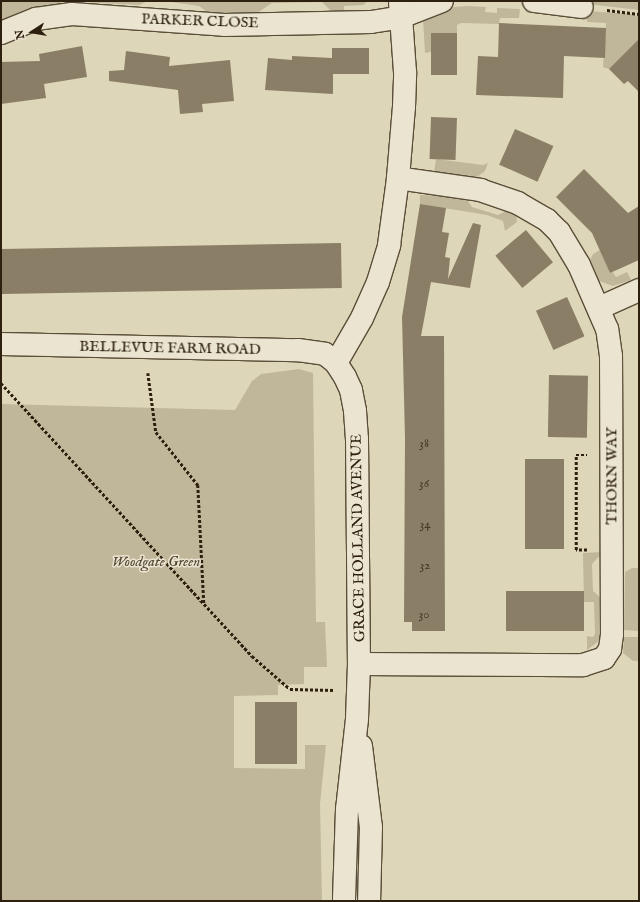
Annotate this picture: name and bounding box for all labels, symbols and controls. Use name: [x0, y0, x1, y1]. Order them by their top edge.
street label: PARKER CLOSE: [141, 10, 259, 32]
north arrow: [12, 12, 52, 52]
text: N: [12, 28, 28, 41]
street label: BELLEVUE FARM ROAD: [79, 337, 261, 359]
street label: THORN WAY: [603, 427, 621, 525]
street label: GRACE HOLLAND AVENUE: [347, 434, 369, 642]
house number: 38: [419, 436, 429, 452]
house number: 36: [419, 476, 429, 492]
house number: 34: [419, 517, 431, 533]
park label: Woodgate Green: [112, 553, 200, 571]
house number: 32: [420, 558, 430, 574]
house number: 30: [418, 607, 430, 623]

